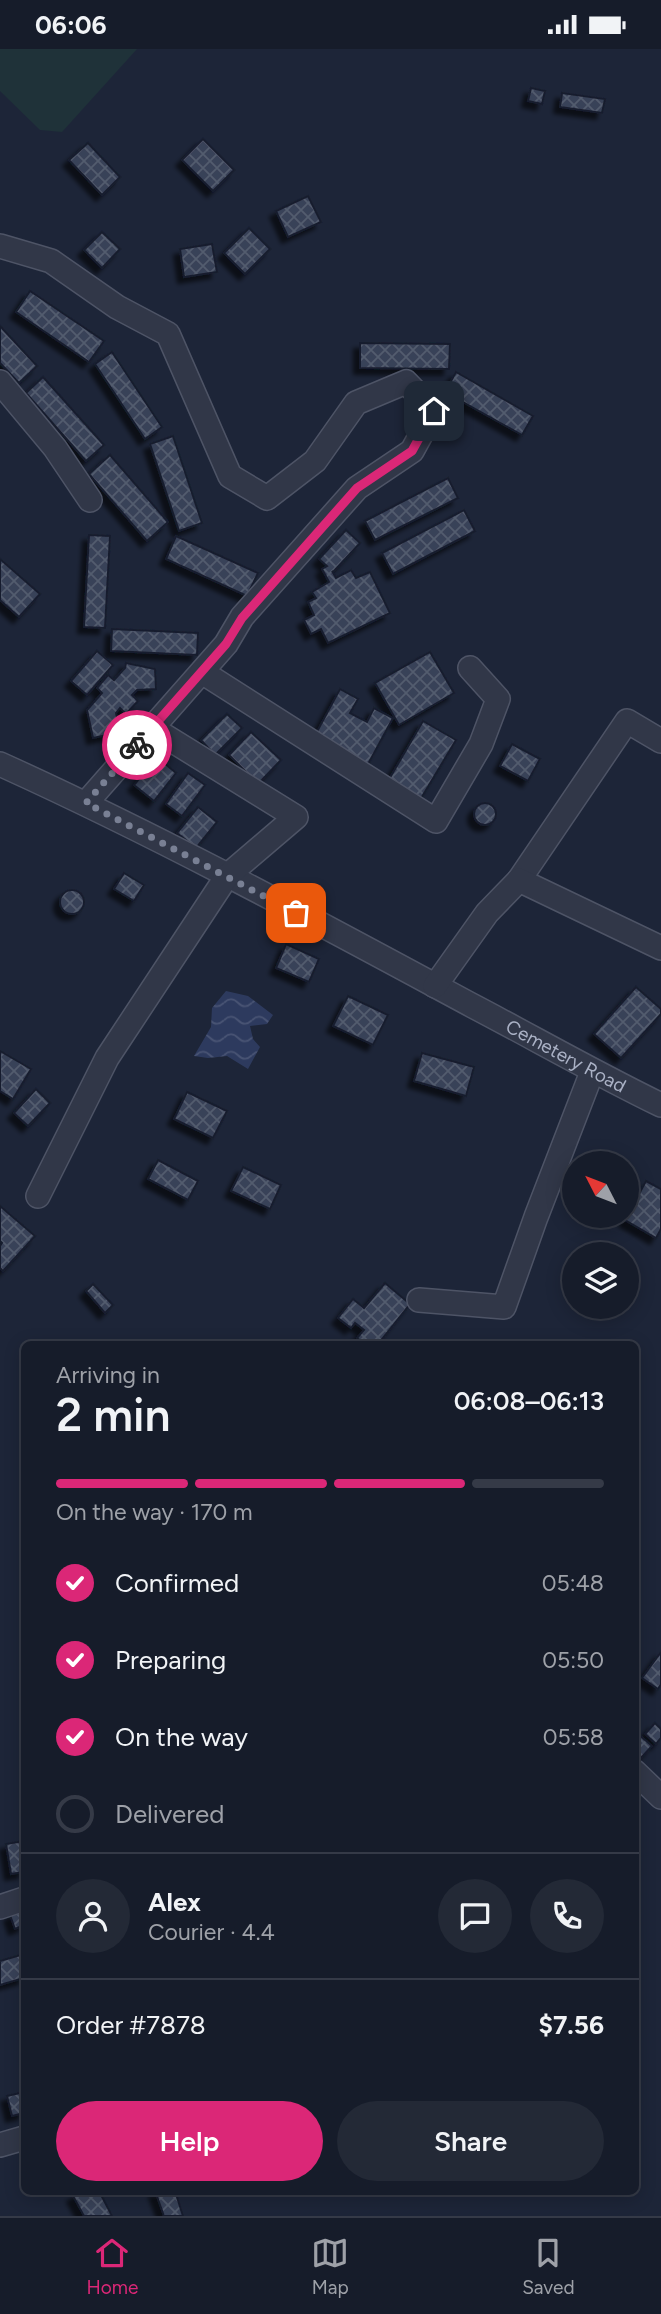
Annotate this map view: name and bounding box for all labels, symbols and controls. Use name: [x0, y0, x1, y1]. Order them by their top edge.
text: 06:06: [35, 9, 107, 41]
pin: [404, 381, 464, 441]
icon: home: [415, 392, 453, 430]
courier: [102, 710, 172, 780]
icon: bike: [118, 726, 156, 764]
pin: [266, 883, 326, 943]
icon: bag: [277, 894, 315, 932]
street label: Cemetery Road: [502, 1015, 630, 1098]
north arrow: [562, 1151, 639, 1229]
map controls: [562, 1151, 639, 1319]
button: layers: [562, 1242, 639, 1319]
text: Arriving in: [56, 1361, 160, 1389]
text: 06:08–06:13: [454, 1385, 604, 1417]
text: 2 min: [56, 1387, 171, 1443]
text: On the way · 170 m: [56, 1498, 253, 1526]
icon: check: [56, 1564, 94, 1602]
text: Confirmed: [115, 1567, 239, 1599]
text: 05:48: [542, 1569, 604, 1597]
icon: check: [56, 1641, 94, 1679]
text: Preparing: [115, 1644, 226, 1676]
text: 05:50: [542, 1646, 604, 1674]
icon: check: [56, 1718, 94, 1756]
text: On the way: [115, 1721, 248, 1753]
text: 05:58: [543, 1723, 604, 1751]
text: Delivered: [115, 1798, 224, 1830]
button: person: [56, 1879, 130, 1953]
button: chat: [438, 1879, 512, 1953]
button: phone: [530, 1879, 604, 1953]
text: Alex: [148, 1886, 201, 1918]
text: Courier · 4.4: [148, 1918, 275, 1946]
text: Order #7878: [56, 2009, 206, 2041]
text: $7.56: [539, 2009, 604, 2041]
button: Help: [56, 2101, 323, 2181]
button: Share: [337, 2101, 604, 2181]
tab: Home: [86, 2234, 138, 2299]
tab: Map: [311, 2234, 349, 2299]
tab: Saved: [522, 2234, 575, 2299]

